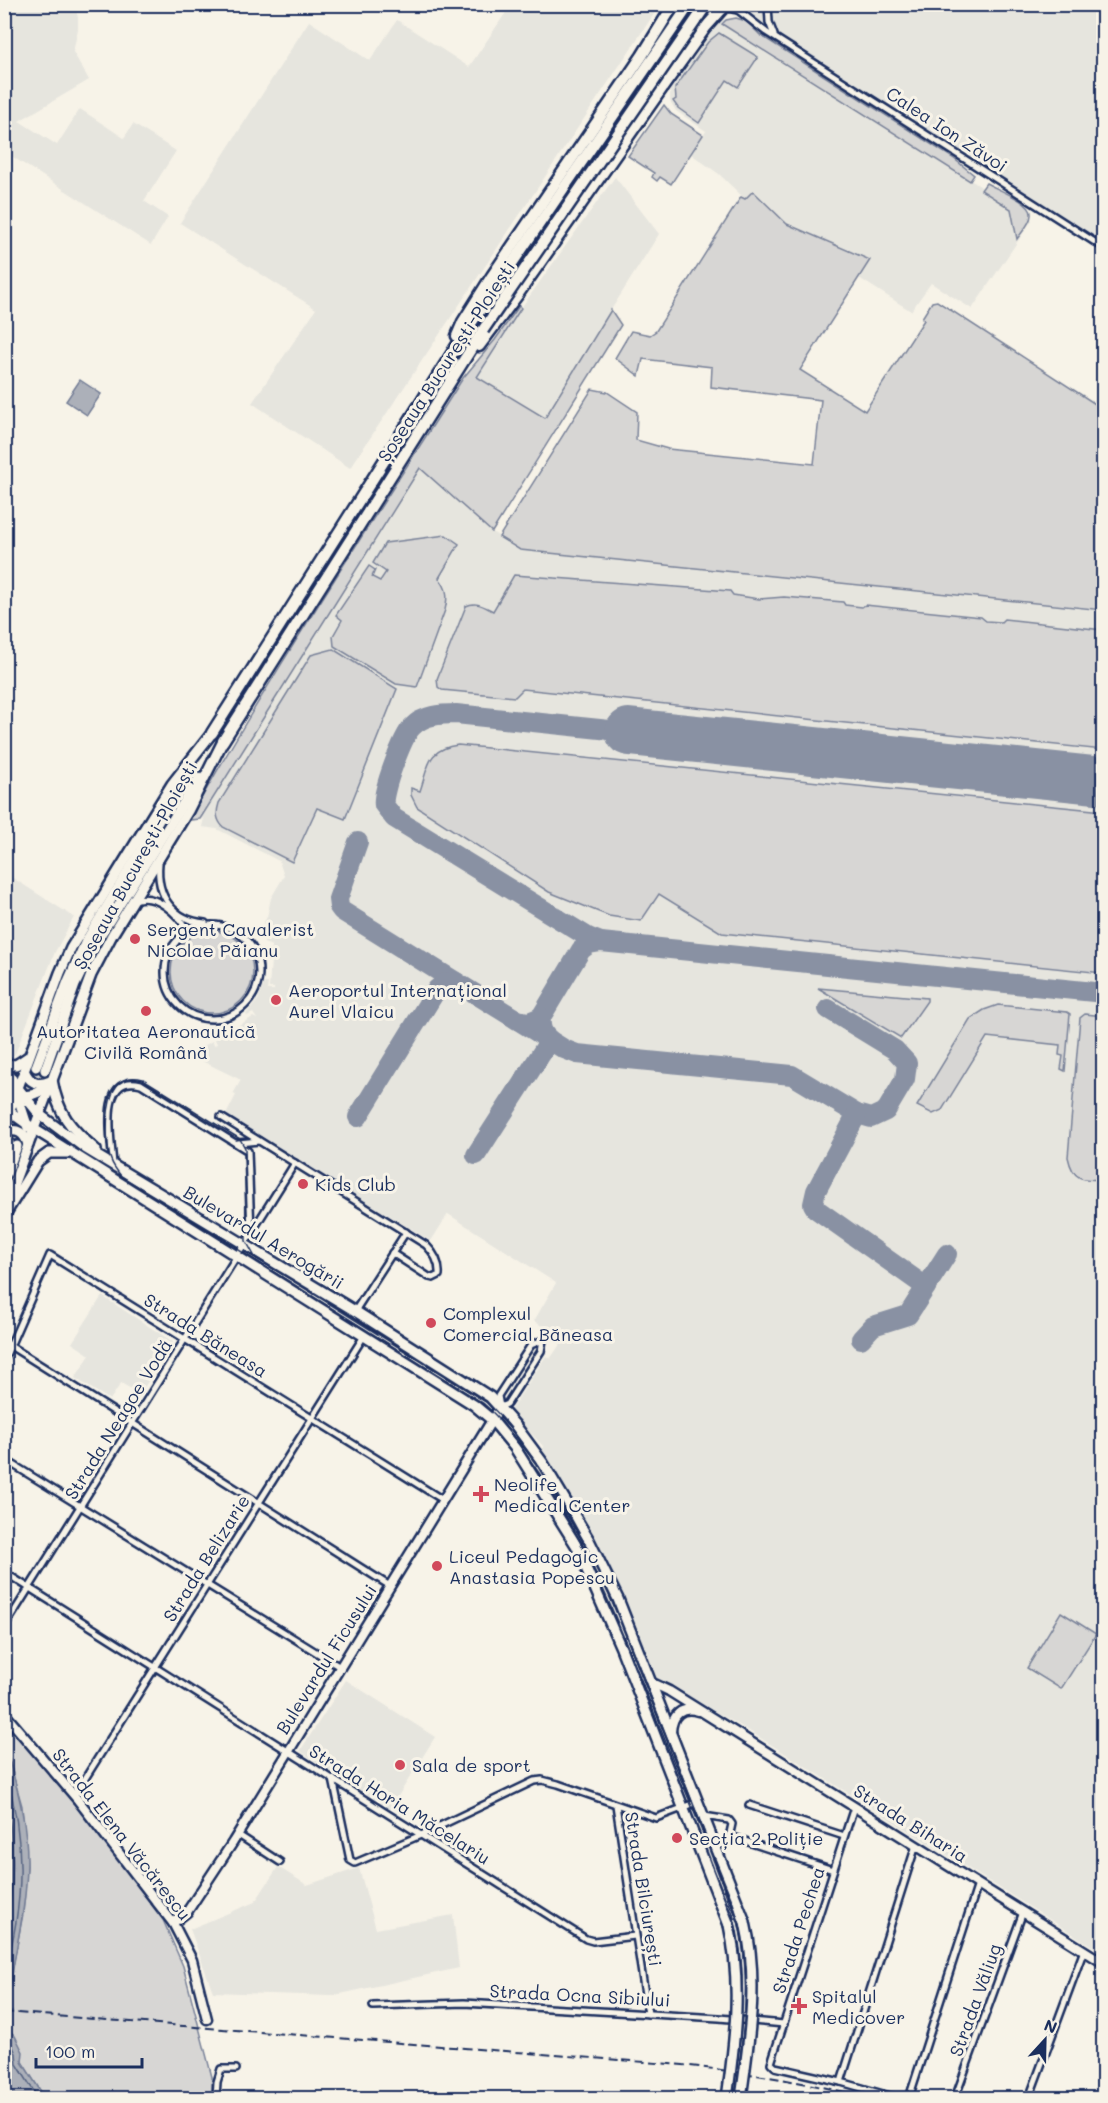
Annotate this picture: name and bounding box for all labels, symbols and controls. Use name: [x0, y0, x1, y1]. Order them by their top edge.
street label: Calea Ion Zăvoi: [882, 81, 1012, 177]
street label: Șoseaua București-Ploiești: [372, 256, 520, 466]
street label: Șoseaua București-Ploiești: [68, 756, 202, 974]
place label: Sergent Cavalerist Nicolae Păianu: [147, 917, 314, 962]
marker: Sergent Cavalerist Nicolae Păianu: [128, 932, 142, 946]
place label: Aeroportul Internațional Aurel Vlaicu: [288, 978, 507, 1023]
marker: Aeroportul Internațional Aurel Vlaicu: [269, 993, 283, 1007]
marker: Autoritatea Aeronautică Civilă Română: [139, 1004, 153, 1018]
place label: Autoritatea Aeronautică Civilă Română: [36, 1019, 256, 1064]
place label: Kids Club: [315, 1172, 396, 1196]
marker: Kids Club: [296, 1177, 310, 1191]
street label: Bulevardul Aerogării: [179, 1180, 349, 1294]
street label: Strada Băneasa: [140, 1287, 272, 1383]
place label: Complexul Comercial Băneasa: [443, 1301, 613, 1346]
marker: Complexul Comercial Băneasa: [424, 1316, 438, 1330]
street label: Strada Neagoe Vodă: [59, 1334, 177, 1504]
place label: Neolife Medical Center: [494, 1472, 631, 1517]
marker: Neolife Medical Center: [472, 1485, 490, 1503]
street label: Strada Belizarie: [157, 1490, 255, 1626]
place label: Liceul Pedagogic Anastasia Popescu: [449, 1544, 615, 1589]
marker: Liceul Pedagogic Anastasia Popescu: [430, 1559, 444, 1573]
street label: Bulevardul Ficusului: [270, 1580, 382, 1738]
street label: Strada Horia Măcelariu: [305, 1738, 495, 1870]
street label: Strada Elena Văcărescu: [47, 1743, 197, 1925]
place label: Sala de sport: [412, 1753, 531, 1777]
marker: Sala de sport: [393, 1758, 407, 1772]
street label: Strada Biharia: [849, 1778, 973, 1868]
street label: Strada Bilciurești: [620, 1810, 668, 1968]
place label: Secția 2 Poliție: [689, 1826, 823, 1850]
marker: Secția 2 Poliție: [670, 1831, 684, 1845]
street label: Strada Pechea: [766, 1864, 830, 1996]
street label: Strada Văliug: [943, 1940, 1007, 2060]
street label: Strada Ocna Sibiului: [489, 1978, 671, 2012]
place label: Spitalul Medicover: [812, 1984, 905, 2029]
marker: Spitalul Medicover: [790, 1997, 808, 2015]
north arrow: [1015, 2010, 1075, 2070]
text: N: [1041, 2014, 1060, 2038]
scale bar: [36, 2031, 142, 2069]
text: 100 m: [45, 2039, 95, 2063]

